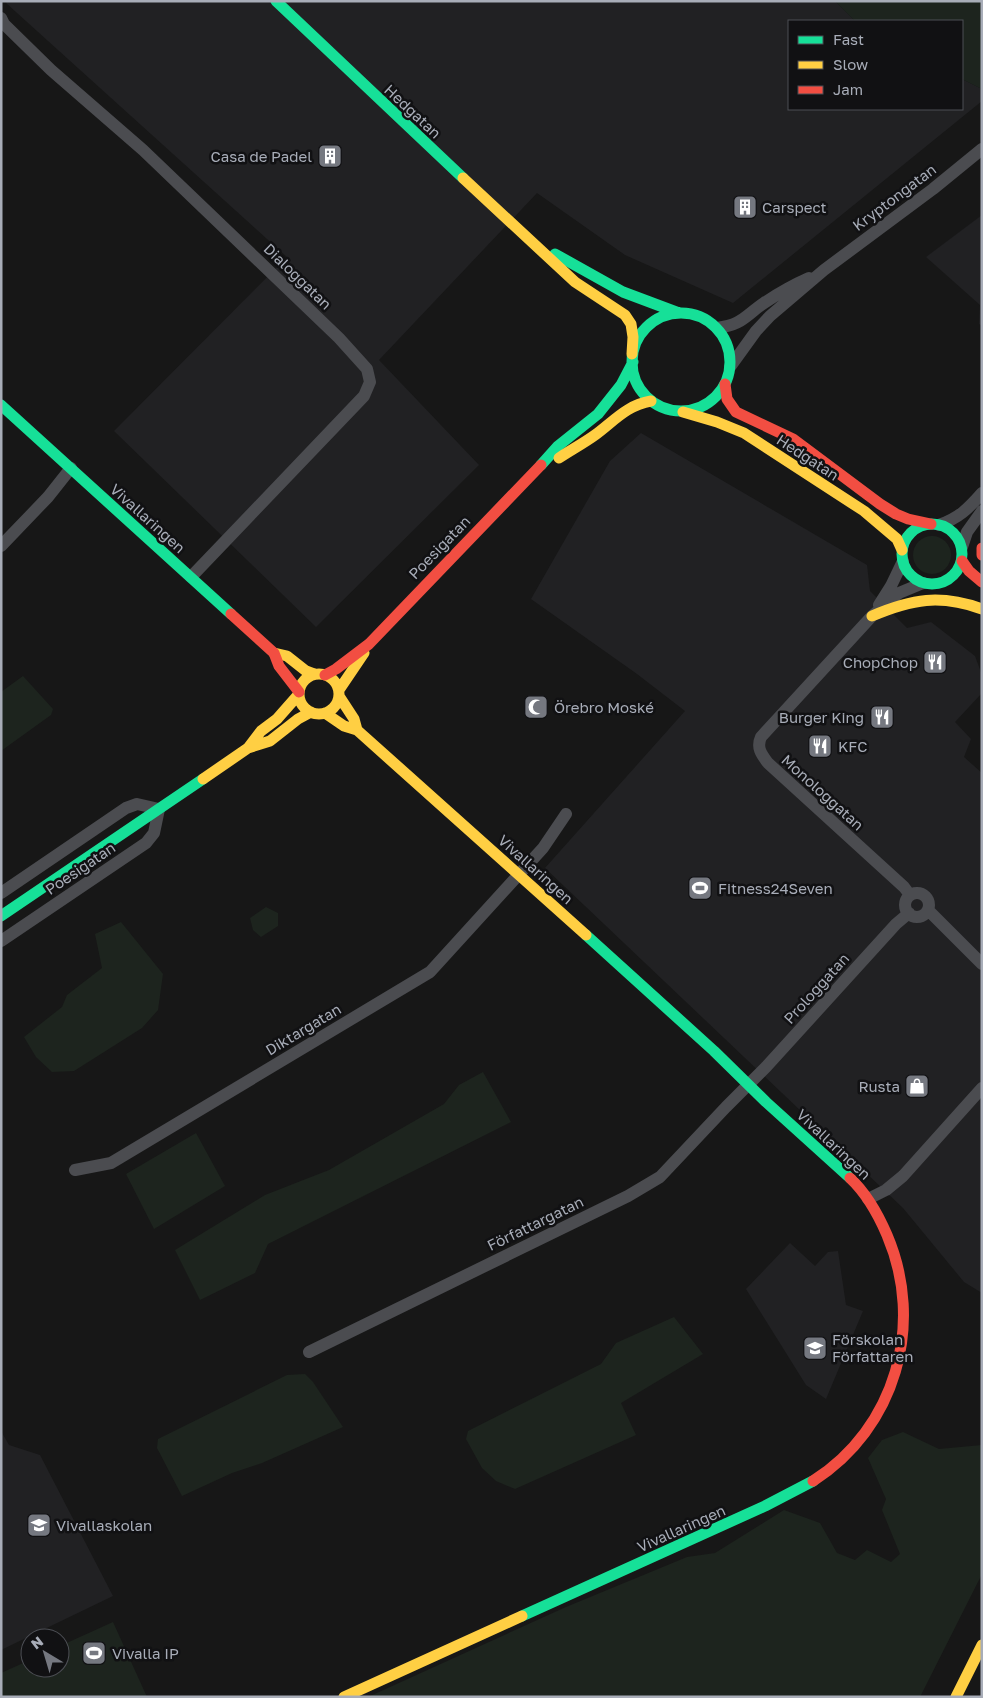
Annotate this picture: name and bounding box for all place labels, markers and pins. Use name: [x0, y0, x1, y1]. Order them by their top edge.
building icon: Casa de Padel: [317, 143, 343, 169]
place label: Casa de Padel: [211, 147, 312, 165]
building icon: Carspect: [732, 194, 758, 220]
place label: Carspect: [762, 198, 827, 216]
restaurant icon: ChopChop: [922, 649, 948, 675]
place label: ChopChop: [843, 653, 918, 671]
mosque icon: Örebro Moské: [523, 694, 549, 720]
place label: Örebro Moské: [554, 698, 654, 716]
restaurant icon: Burger King: [869, 704, 895, 730]
place label: Burger King: [779, 708, 864, 726]
restaurant icon: KFC: [807, 733, 833, 759]
place label: KFC: [838, 737, 867, 755]
sports icon: Fitness24Seven: [687, 875, 713, 901]
place label: Fitness24Seven: [718, 879, 833, 897]
shop icon: Rusta: [904, 1073, 930, 1099]
place label: Rusta: [859, 1077, 900, 1095]
place label: Förskolan Författaren: [832, 1330, 913, 1365]
school or university icon: Förskolan Författaren: [802, 1335, 828, 1361]
school or university icon: Vivallaskolan: [26, 1512, 52, 1538]
place label: Vivallaskolan: [56, 1516, 152, 1534]
sports icon: Vivalla IP: [81, 1640, 107, 1666]
place label: Vivalla IP: [112, 1644, 179, 1662]

